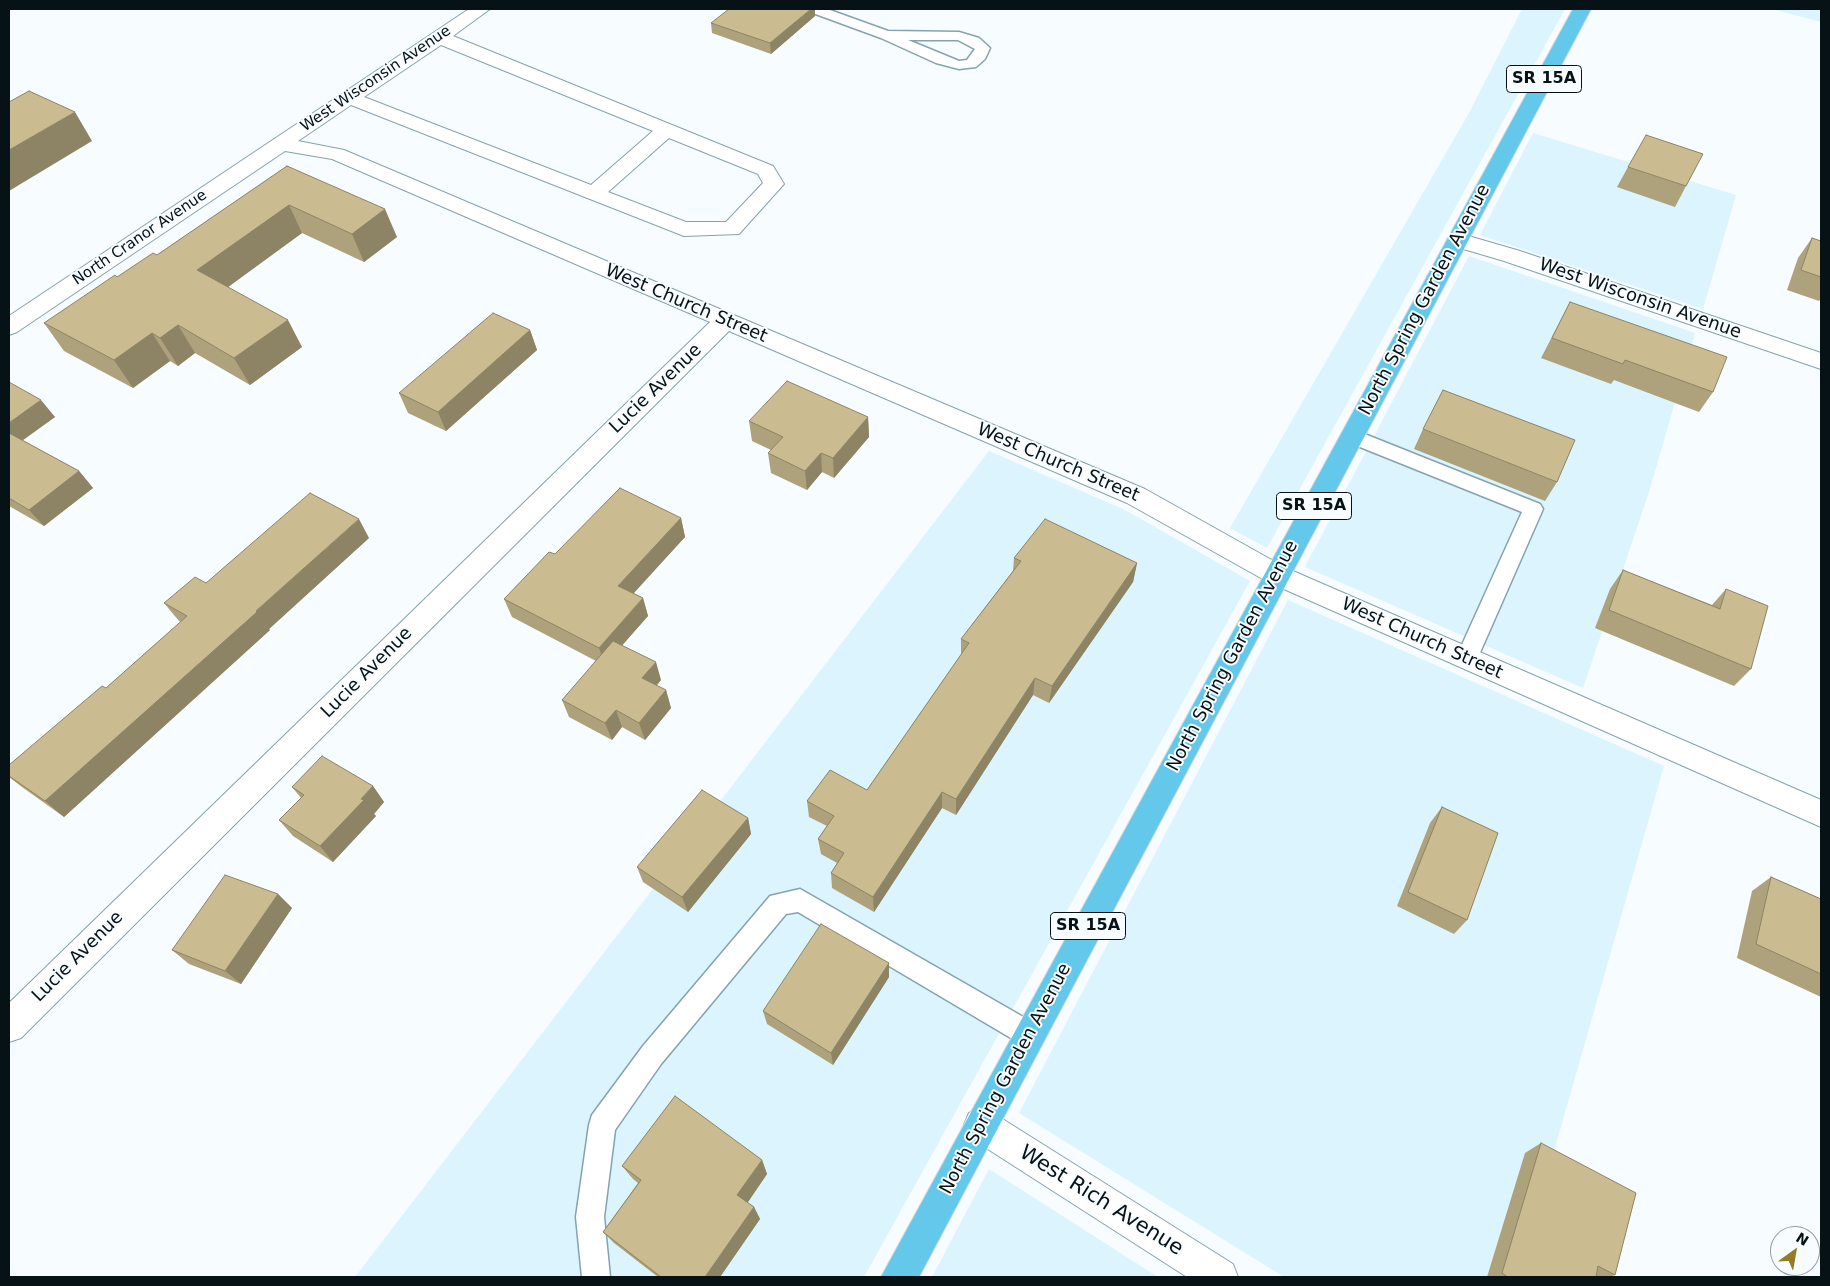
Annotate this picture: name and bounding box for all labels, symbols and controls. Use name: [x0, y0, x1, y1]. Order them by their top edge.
street label: West Wisconsin Avenue: [298, 22, 454, 136]
road number: SR 15A: [1506, 66, 1582, 92]
street label: North Spring Garden Avenue: [1355, 181, 1495, 419]
street label: North Cranor Avenue: [70, 186, 210, 290]
street label: West Wisconsin Avenue: [1536, 254, 1744, 344]
street label: West Church Street: [602, 260, 770, 348]
street label: Lucie Avenue: [605, 340, 707, 438]
street label: West Church Street: [974, 419, 1142, 507]
road number: SR 15A: [1276, 492, 1352, 520]
street label: North Spring Garden Avenue: [1163, 537, 1303, 775]
street label: West Church Street: [1338, 594, 1506, 684]
street label: Lucie Avenue: [317, 623, 417, 723]
street label: Lucie Avenue: [28, 907, 128, 1007]
road number: SR 15A: [1050, 912, 1126, 939]
street label: North Spring Garden Avenue: [936, 960, 1076, 1198]
street label: West Rich Avenue: [1014, 1140, 1188, 1262]
north arrow: [1770, 1226, 1820, 1276]
text: N: [1793, 1229, 1812, 1249]

